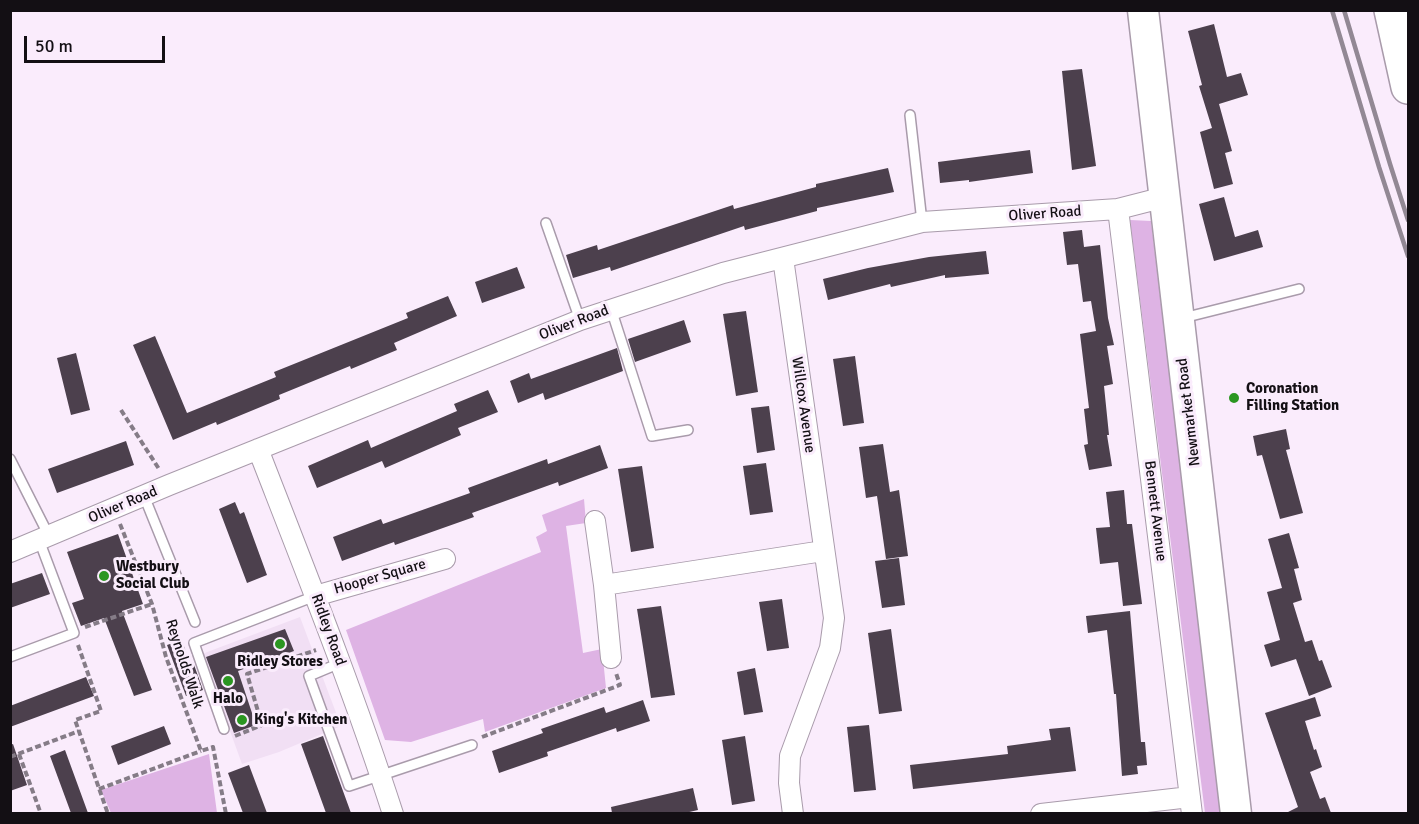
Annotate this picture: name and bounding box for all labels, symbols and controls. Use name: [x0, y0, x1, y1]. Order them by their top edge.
scale bar: [27, 24, 168, 62]
text: 50 m: [35, 35, 73, 57]
street label: Oliver Road: [1008, 202, 1082, 226]
street label: Oliver Road: [537, 301, 611, 345]
street label: Willcox Avenue: [787, 356, 819, 454]
street label: Newmarket Road: [1173, 357, 1205, 467]
place label: Coronation Filling Station: [1246, 380, 1339, 415]
marker: Coronation Filling Station: [1227, 391, 1241, 405]
street label: Bennett Avenue: [1140, 460, 1170, 562]
street label: Oliver Road: [86, 482, 160, 528]
street label: Hooper Square: [332, 555, 428, 599]
place label: Westbury Social Club: [116, 558, 189, 593]
marker: Westbury Social Club: [97, 569, 111, 583]
street label: Ridley Road: [307, 592, 349, 668]
street label: Reynolds Walk: [161, 617, 207, 711]
marker: Ridley Stores: [273, 637, 287, 651]
place label: Ridley Stores: [237, 653, 323, 671]
marker: Halo: [221, 674, 235, 688]
place label: Halo: [213, 690, 243, 708]
place label: King's Kitchen: [254, 711, 348, 729]
marker: King's Kitchen: [235, 713, 249, 727]

